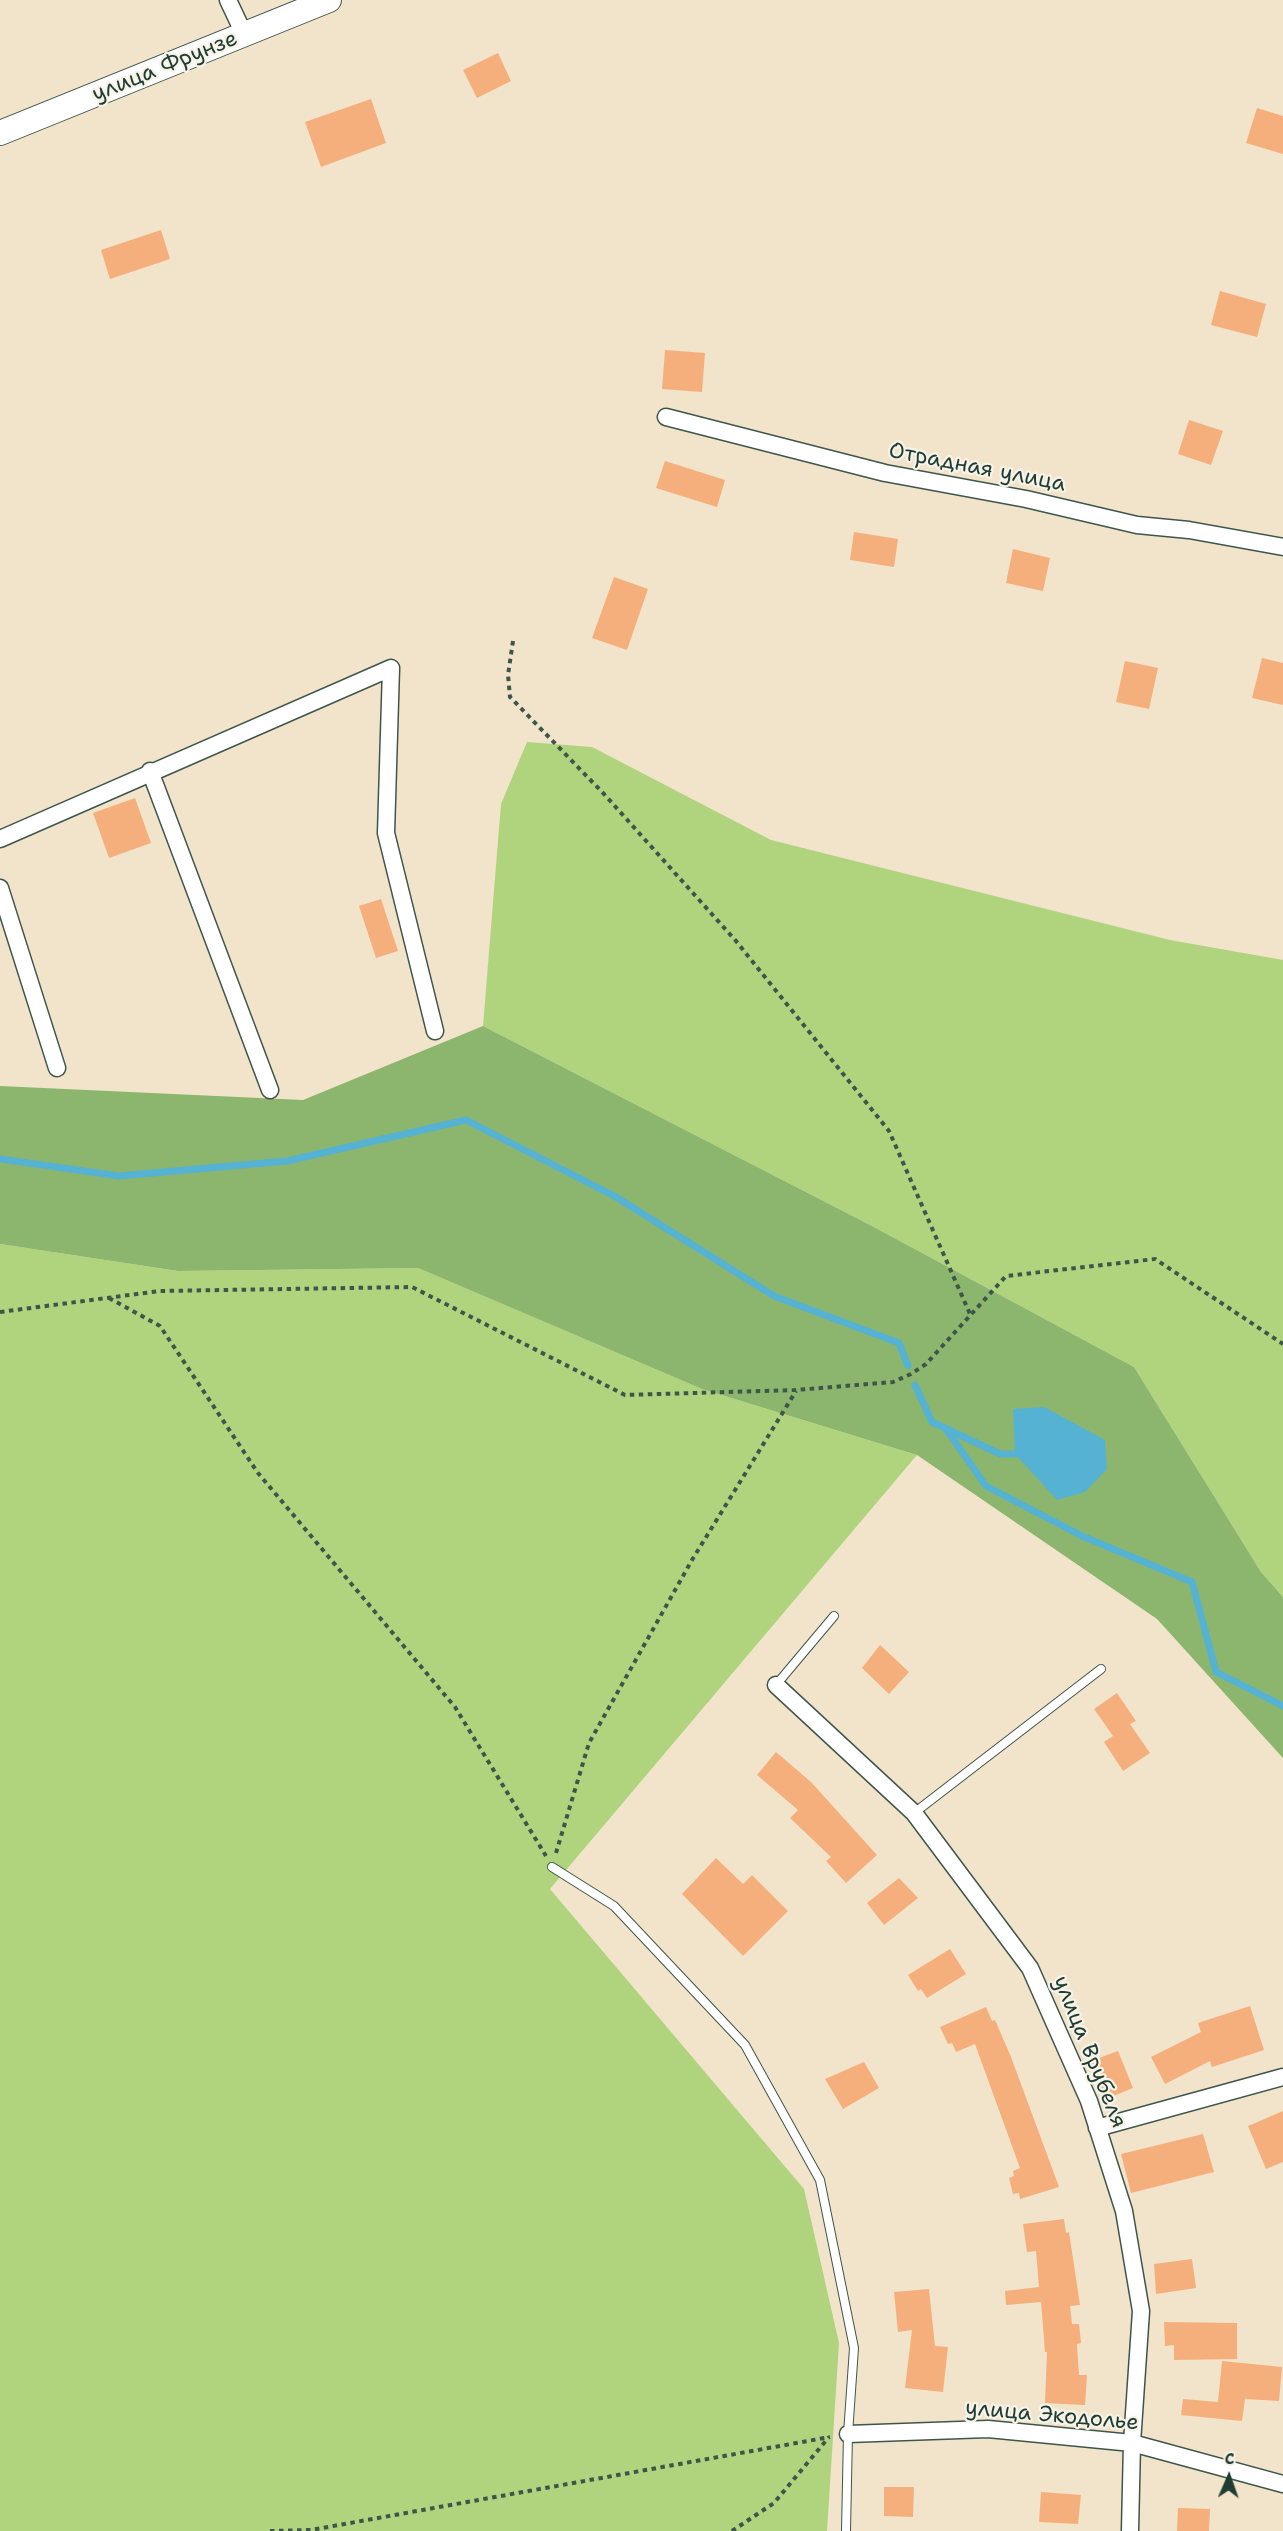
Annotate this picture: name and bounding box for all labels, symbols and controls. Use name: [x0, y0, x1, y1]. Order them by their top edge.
street label: улица Фрунзе: [88, 26, 242, 108]
street label: Отрадная улица: [886, 438, 1068, 498]
street label: улица Врубеля: [1046, 1972, 1132, 2132]
street label: улица Экодолье: [964, 2395, 1140, 2437]
north arrow: [1199, 2447, 1259, 2507]
text: С: [1224, 2448, 1235, 2469]

